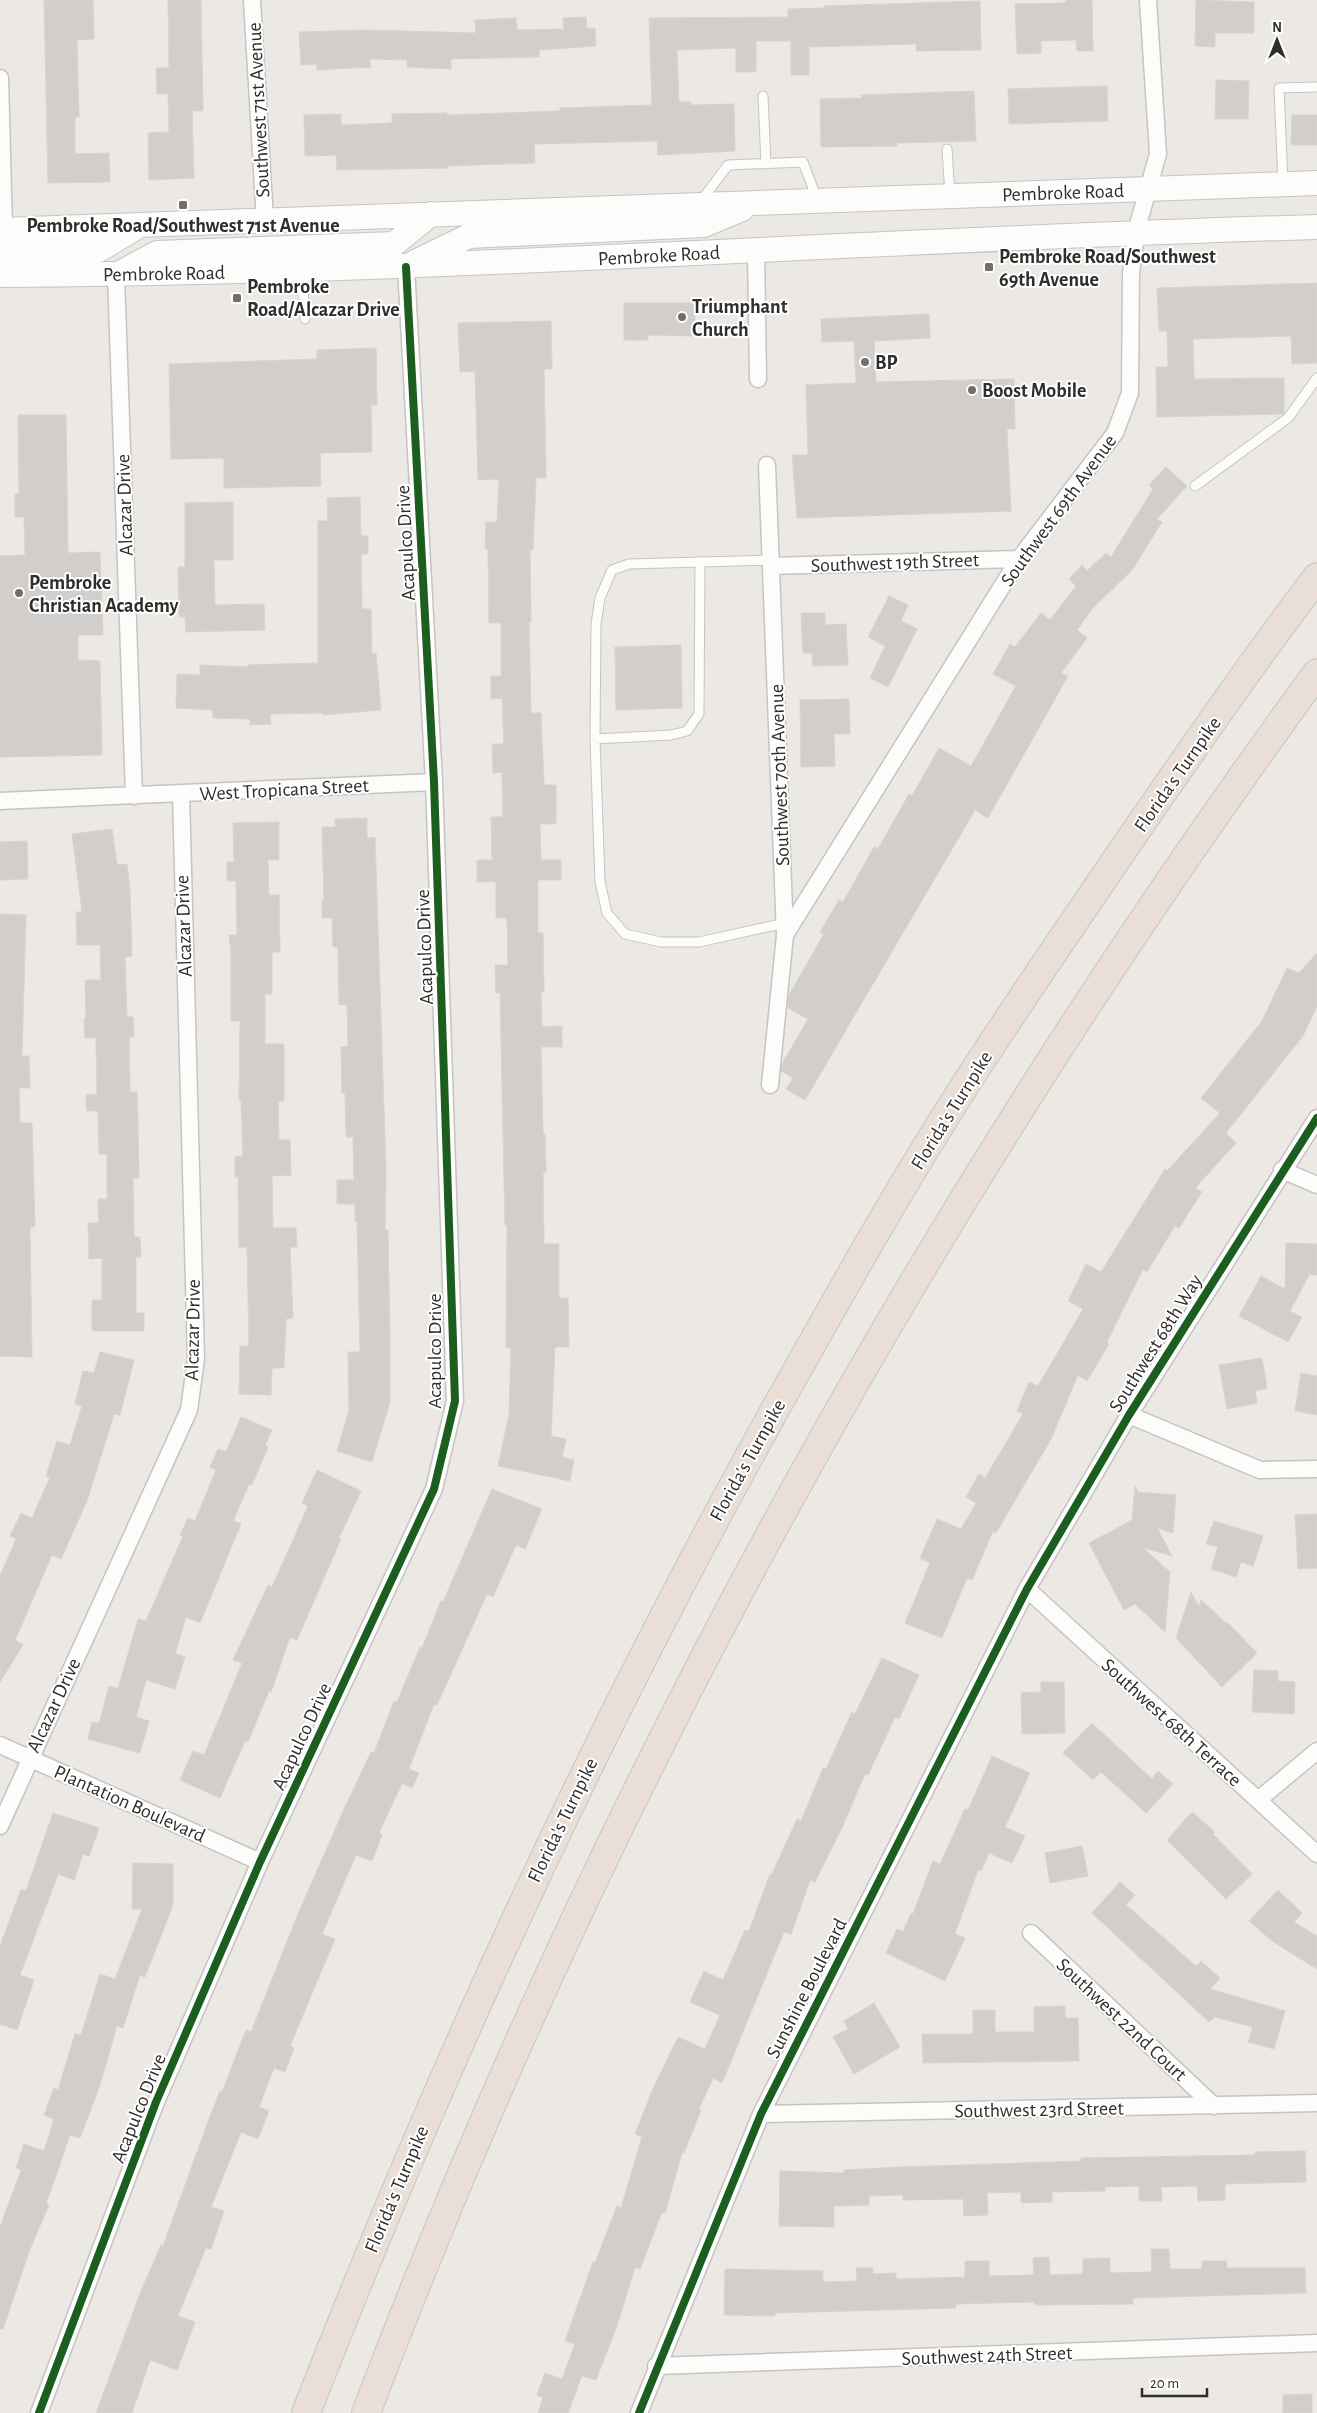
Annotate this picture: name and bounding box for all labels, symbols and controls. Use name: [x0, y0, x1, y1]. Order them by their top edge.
north arrow: [1252, 15, 1302, 65]
text: N: [1272, 21, 1282, 35]
street label: Southwest 71st Avenue: [244, 22, 274, 198]
street label: Pembroke Road: [1002, 181, 1124, 205]
marker: Pembroke Road/Southwest 71st Avenue: [177, 199, 189, 211]
place label: Pembroke Road/Southwest 71st Avenue: [26, 216, 340, 236]
street label: Pembroke Road: [597, 243, 721, 269]
place label: Pembroke Road/Southwest 69th Avenue: [999, 247, 1216, 290]
marker: Pembroke Road/Southwest 69th Avenue: [983, 261, 995, 273]
street label: Pembroke Road: [103, 263, 225, 285]
place label: Pembroke Road/Alcazar Drive: [247, 277, 400, 320]
marker: Pembroke Road/Alcazar Drive: [231, 292, 243, 304]
place label: Triumphant Church: [692, 297, 788, 340]
marker: Triumphant Church: [676, 311, 688, 323]
place label: BP: [875, 353, 898, 373]
marker: BP: [859, 356, 871, 368]
place label: Boost Mobile: [982, 381, 1087, 401]
marker: Boost Mobile: [966, 384, 978, 396]
street label: Southwest 69th Avenue: [997, 431, 1120, 590]
street label: Alcazar Drive: [113, 454, 137, 556]
street label: Acapulco Drive: [393, 485, 419, 601]
street label: Southwest 19th Street: [811, 550, 980, 576]
place label: Pembroke Christian Academy: [29, 573, 178, 616]
marker: Pembroke Christian Academy: [13, 587, 25, 599]
street label: Southwest 70th Avenue: [767, 684, 793, 866]
street label: Florida's Turnpike: [1131, 713, 1225, 836]
street label: West Tropicana Street: [199, 776, 370, 804]
street label: Alcazar Drive: [172, 875, 196, 977]
street label: Acapulco Drive: [413, 889, 437, 1005]
street label: Florida's Turnpike: [907, 1048, 996, 1173]
street label: Southwest 68th Way: [1105, 1271, 1206, 1416]
street label: Alcazar Drive: [182, 1279, 204, 1381]
street label: Acapulco Drive: [425, 1293, 445, 1409]
street label: Florida's Turnpike: [706, 1396, 790, 1525]
street label: Alcazar Drive: [23, 1655, 84, 1756]
street label: Southwest 68th Terrace: [1098, 1655, 1245, 1791]
street label: Acapulco Drive: [268, 1680, 335, 1793]
street label: Florida's Turnpike: [524, 1755, 602, 1886]
street label: Plantation Boulevard: [51, 1762, 208, 1846]
street label: Sunshine Boulevard: [763, 1915, 851, 2062]
street label: Southwest 22nd Court: [1052, 1955, 1191, 2085]
street label: Acapulco Drive: [108, 2051, 170, 2166]
street label: Southwest 23rd Street: [954, 2099, 1125, 2121]
street label: Florida's Turnpike: [361, 2123, 433, 2256]
street label: Southwest 24th Street: [901, 2343, 1073, 2369]
scale bar: [1142, 2366, 1207, 2398]
text: 20 m: [1150, 2376, 1179, 2391]

